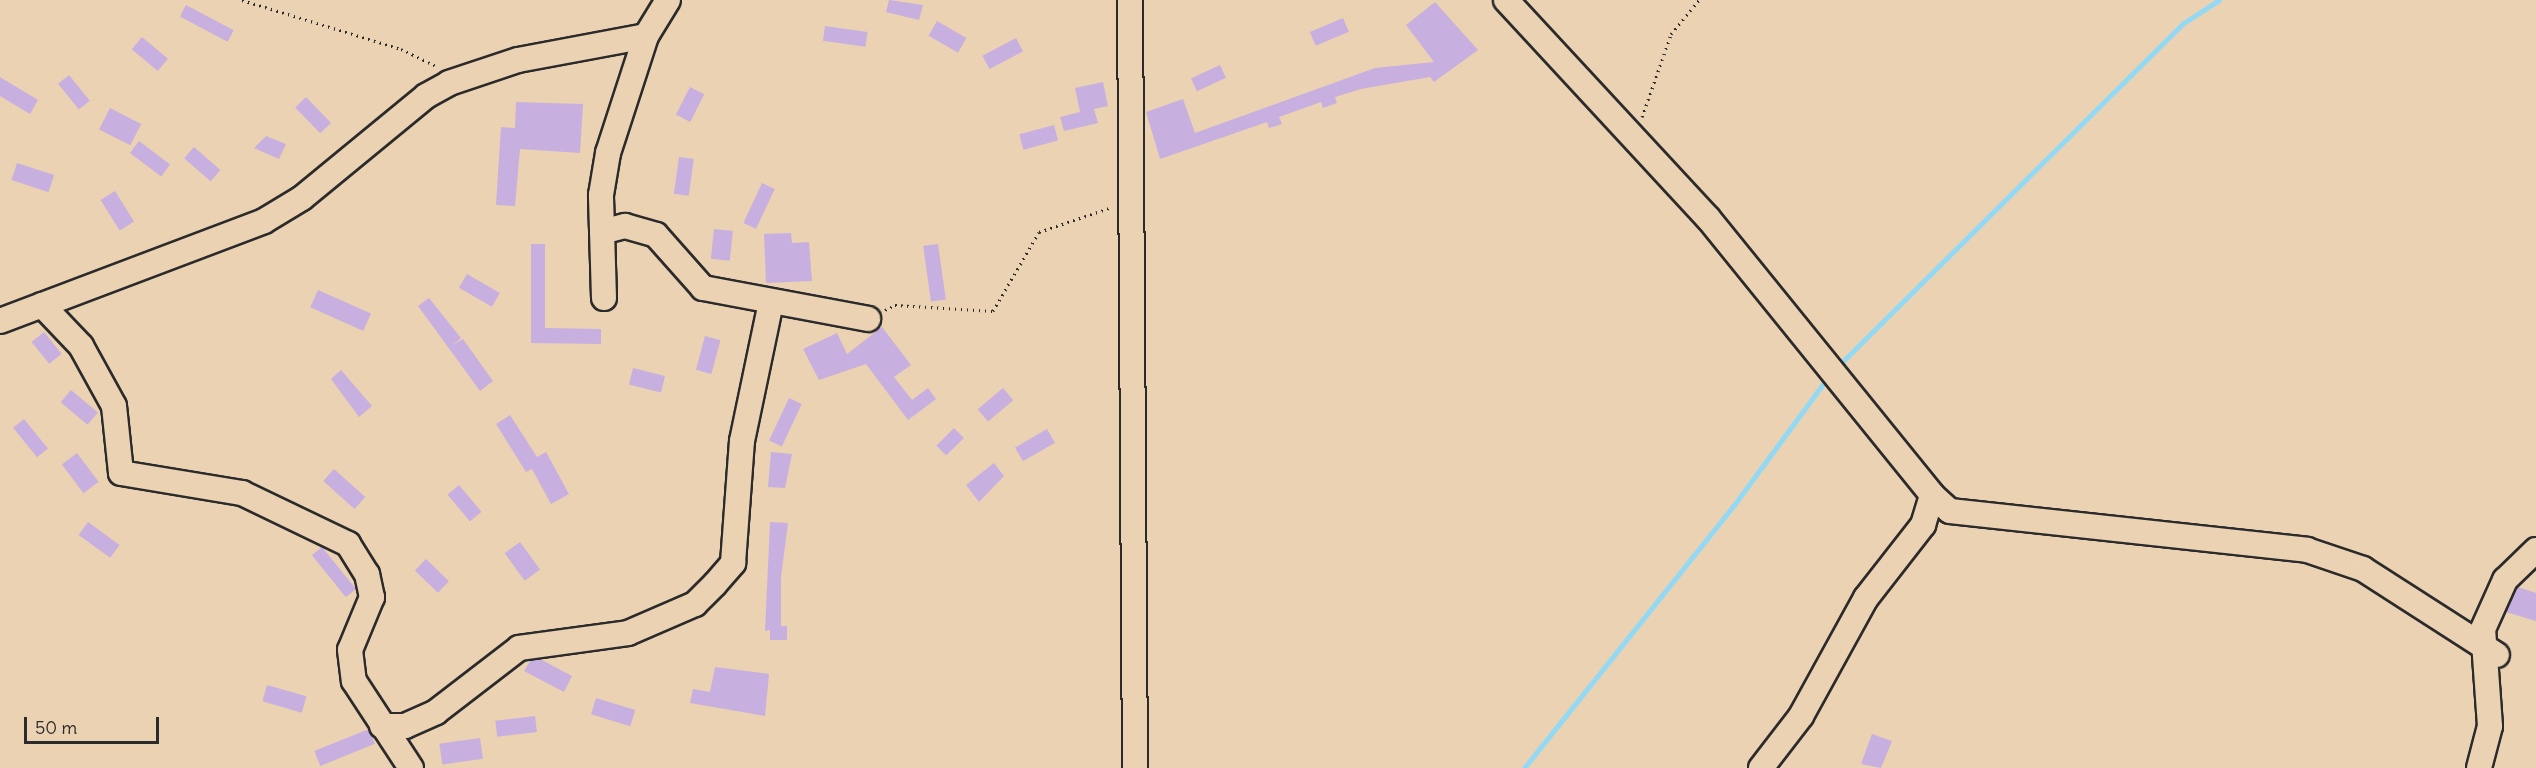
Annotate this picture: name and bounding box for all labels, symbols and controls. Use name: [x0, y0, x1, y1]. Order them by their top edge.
scale bar: [27, 705, 162, 743]
text: 50 m: [35, 716, 77, 739]

